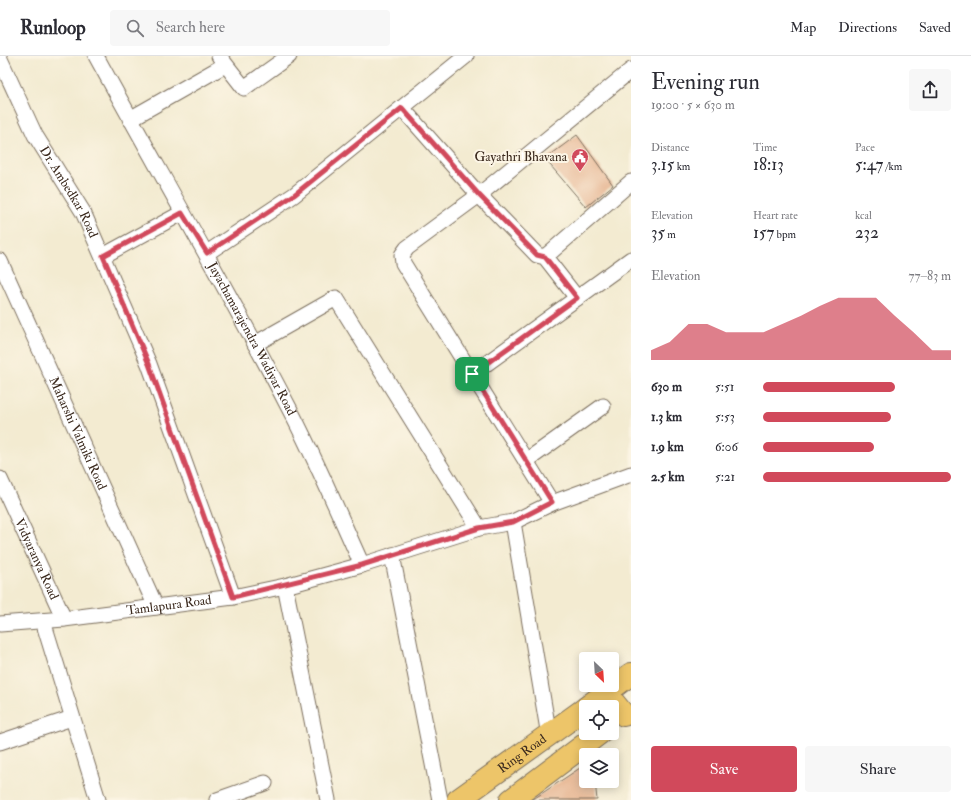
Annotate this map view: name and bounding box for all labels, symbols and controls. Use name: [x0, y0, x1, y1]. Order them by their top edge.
search box: [110, 10, 390, 46]
text: Runloop: [20, 16, 86, 40]
icon: search: [124, 17, 146, 39]
text: Search here: [156, 18, 225, 37]
text: Map: [790, 19, 816, 36]
text: Directions: [838, 19, 897, 36]
text: Saved: [919, 19, 951, 36]
text: Evening run: [651, 68, 760, 96]
button: share: [909, 69, 951, 111]
text: 19:00 · 5 × 630 m: [651, 97, 735, 113]
text: Distance: [651, 141, 689, 154]
text: Time: [753, 141, 777, 154]
text: Pace: [855, 141, 875, 154]
street label: Dr. Ambedkar Road: [36, 143, 101, 241]
public building icon: Gayathri Bhavana: [570, 147, 590, 172]
place label: Gayathri Bhavana: [474, 149, 568, 166]
text: 3.15: [651, 154, 674, 175]
text: 18:13: [753, 154, 784, 175]
text: 5:47: [855, 154, 883, 175]
text: km: [674, 160, 690, 173]
text: /km: [883, 160, 902, 173]
text: Elevation: [651, 209, 693, 222]
text: Heart rate: [753, 209, 798, 222]
text: kcal: [855, 209, 872, 222]
text: 35: [651, 222, 665, 243]
text: 157: [753, 222, 774, 243]
text: 232: [855, 222, 879, 243]
text: m: [665, 228, 676, 241]
text: bpm: [774, 228, 796, 241]
street label: Jayachamarajendra Wadiyar Road: [204, 258, 300, 419]
text: Elevation: [651, 268, 701, 284]
text: 77–83 m: [909, 268, 951, 284]
pin: [455, 357, 489, 391]
icon: arrive: [461, 363, 483, 385]
street label: Maharshi Valmiki Road: [45, 374, 110, 493]
text: 630 m: [651, 379, 682, 395]
text: 5:51: [715, 379, 734, 395]
text: 1.3 km: [651, 409, 682, 425]
text: 5:53: [715, 409, 735, 425]
text: 1.9 km: [651, 439, 684, 455]
text: 6:06: [715, 439, 738, 455]
text: 2.5 km: [651, 469, 685, 485]
text: 5:21: [715, 469, 735, 485]
street label: Vidyaranya Road: [11, 516, 62, 603]
street label: Tamlapura Road: [125, 592, 213, 619]
north arrow: [579, 652, 619, 692]
map controls: [579, 652, 619, 788]
button: locate: [579, 700, 619, 740]
street label: Ring Road: [495, 731, 550, 777]
button: Save: [651, 746, 797, 792]
button: Share: [805, 746, 951, 792]
button: layers: [579, 748, 619, 788]

